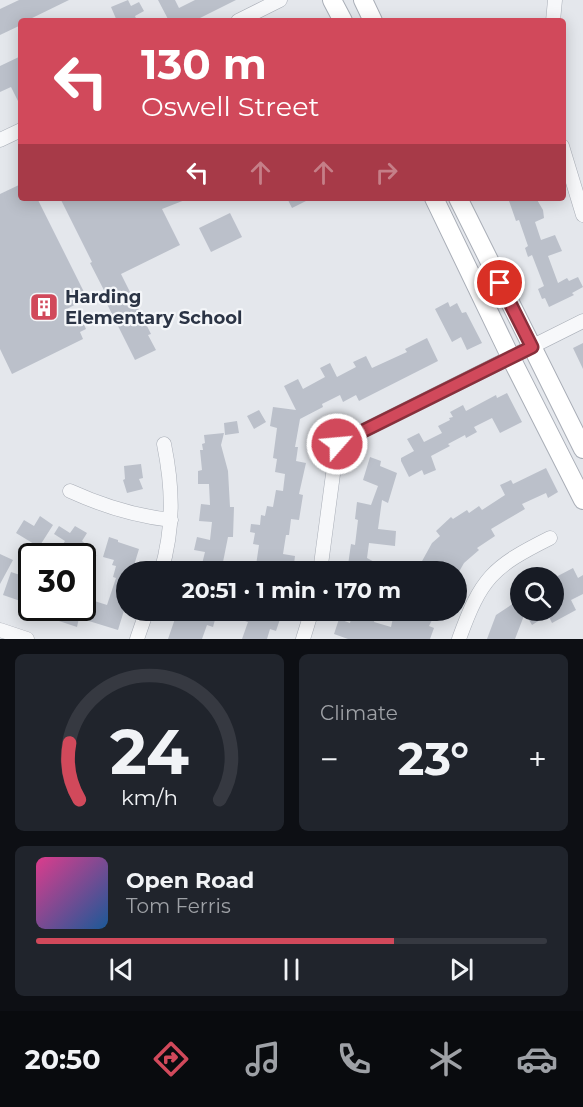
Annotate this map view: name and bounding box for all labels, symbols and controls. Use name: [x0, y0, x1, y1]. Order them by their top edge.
text: 130 m: [141, 38, 267, 90]
icon: left: [42, 42, 120, 120]
text: Oswell Street: [141, 90, 319, 123]
icon: left: [181, 156, 214, 189]
icon: ahead: [244, 156, 277, 189]
icon: ahead: [307, 156, 340, 189]
icon: right: [370, 156, 403, 189]
pin: [474, 257, 525, 308]
icon: arrive: [483, 266, 516, 299]
place label: Harding Elementary School: [65, 286, 242, 329]
building icon: Harding Elementary School: [28, 291, 60, 323]
position arrow: [305, 412, 369, 476]
speed limit sign: 30: [18, 543, 96, 621]
map controls: [510, 567, 564, 621]
button: search: [510, 567, 564, 621]
text: 20:51 · 1 min · 170 m: [182, 577, 401, 604]
text: Climate: [320, 701, 398, 725]
text: 24: [110, 714, 189, 790]
text: 23°: [398, 731, 469, 786]
text: −: [320, 739, 339, 779]
text: +: [528, 739, 547, 779]
text: km/h: [121, 784, 178, 810]
text: Open Road: [126, 867, 254, 894]
text: Tom Ferris: [126, 894, 231, 918]
icon: previous: [105, 953, 138, 986]
icon: pause: [275, 953, 308, 986]
icon: next: [445, 953, 478, 986]
icon: directions: [150, 1038, 192, 1080]
icon: music: [242, 1038, 284, 1080]
icon: phone: [333, 1038, 375, 1080]
icon: climate: [425, 1038, 467, 1080]
icon: car: [516, 1038, 558, 1080]
text: 20:50: [25, 1043, 101, 1076]

